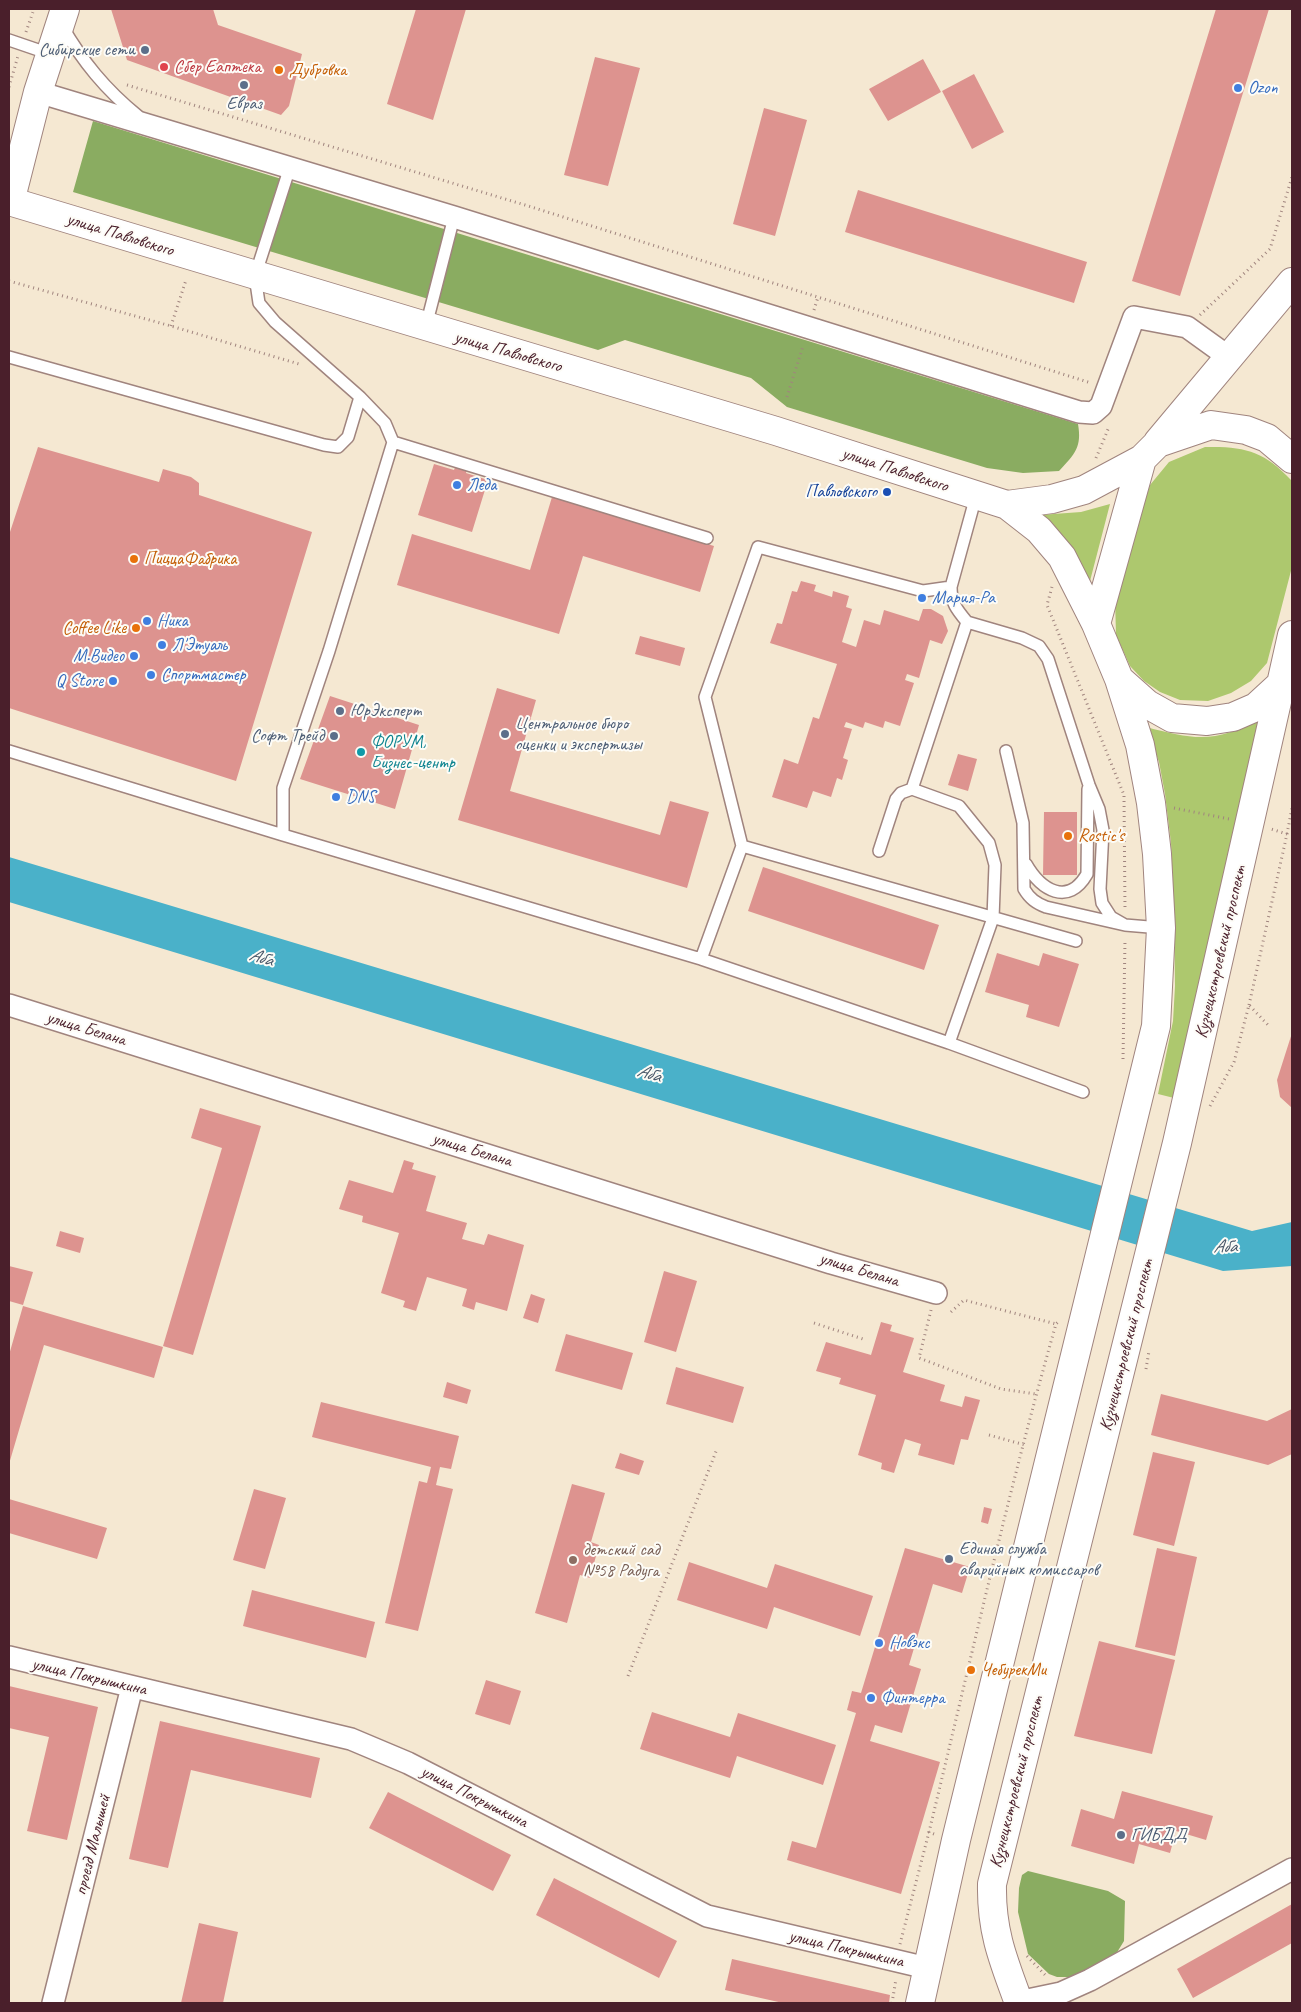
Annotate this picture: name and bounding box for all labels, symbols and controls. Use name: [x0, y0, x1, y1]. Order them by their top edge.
place label: Сибирские сети: [39, 39, 135, 61]
marker: Сибирские сети: [139, 44, 151, 56]
place label: Сбер Еаптека: [174, 56, 261, 78]
place label: Дубровка: [289, 59, 346, 81]
marker: Сбер Еаптека: [158, 61, 170, 73]
marker: Дубровка: [273, 64, 285, 76]
place label: Ozon: [1248, 77, 1278, 99]
marker: Евраз: [238, 79, 250, 91]
marker: Ozon: [1232, 82, 1244, 94]
place label: Евраз: [226, 93, 262, 115]
street label: улица Павловского: [64, 209, 176, 261]
street label: улица Павловского: [452, 326, 564, 378]
street label: улица Павловского: [839, 443, 951, 497]
place label: Леда: [467, 474, 497, 496]
marker: Леда: [451, 479, 463, 491]
place label: Павловского: [805, 481, 877, 503]
marker: Павловского: [881, 486, 893, 498]
place label: ПиццаФабрика: [144, 548, 236, 570]
marker: ПиццаФабрика: [128, 553, 140, 565]
place label: Мария-Ра: [932, 587, 995, 609]
marker: Мария-Ра: [916, 592, 928, 604]
place label: Ника: [157, 610, 188, 632]
marker: Ника: [141, 615, 153, 627]
place label: Coffee Like: [62, 617, 126, 639]
marker: Coffee Like: [130, 622, 142, 634]
place label: Л'Этуаль: [172, 634, 227, 656]
marker: Л'Этуаль: [156, 639, 168, 651]
place label: М.Видео: [73, 645, 124, 667]
marker: М.Видео: [128, 650, 140, 662]
place label: Спортмастер: [161, 664, 246, 686]
marker: Спортмастер: [145, 669, 157, 681]
place label: Q Store: [56, 670, 103, 692]
marker: Q Store: [107, 675, 119, 687]
place label: ЮрЭксперт: [350, 700, 421, 722]
marker: ЮрЭксперт: [334, 705, 346, 717]
place label: Центральное бюро оценки и экспертизы: [515, 713, 642, 756]
place label: Софт Трейд: [251, 725, 324, 747]
marker: Центральное бюро оценки и экспертизы: [499, 728, 511, 740]
marker: Софт Трейд: [328, 730, 340, 742]
place label: ФОРУМ, Бизнес-центр: [371, 731, 455, 774]
marker: ФОРУМ, Бизнес-центр: [355, 746, 367, 758]
place label: DNS: [346, 786, 375, 808]
marker: DNS: [330, 791, 342, 803]
place label: Rostic's: [1078, 825, 1124, 847]
marker: Rostic's: [1062, 830, 1074, 842]
street label: Кузнецкстроевский проспект: [1191, 864, 1251, 1040]
water label: Аба: [246, 944, 276, 972]
street label: улица Белана: [44, 1007, 128, 1051]
water label: Аба: [634, 1060, 664, 1088]
street label: улица Белана: [430, 1128, 514, 1172]
water label: Аба: [1213, 1236, 1237, 1258]
street label: улица Белана: [817, 1248, 901, 1292]
street label: Кузнецкстроевский проспект: [1095, 1257, 1159, 1433]
place label: Единая служба аварийных комиссаров: [959, 1538, 1098, 1580]
place label: детский сад №58 Радуга: [583, 1539, 659, 1582]
marker: Единая служба аварийных комиссаров: [943, 1553, 955, 1565]
marker: детский сад №58 Радуга: [567, 1554, 579, 1566]
place label: Новэкс: [889, 1632, 929, 1654]
marker: Новэкс: [873, 1637, 885, 1649]
street label: улица Покрышкина: [30, 1653, 148, 1701]
place label: ЧебурекМи: [981, 1659, 1046, 1681]
marker: ЧебурекМи: [965, 1664, 977, 1676]
place label: Финтерра: [881, 1687, 945, 1709]
marker: Финтерра: [865, 1692, 877, 1704]
street label: Кузнецкстроевский проспект: [985, 1694, 1049, 1870]
street label: улица Покрышкина: [417, 1761, 531, 1833]
street label: проезд Малышей: [70, 1792, 116, 1898]
place label: ГИБДД: [1131, 1824, 1187, 1846]
marker: ГИБДД: [1115, 1829, 1127, 1841]
street label: улица Покрышкина: [787, 1925, 905, 1973]

